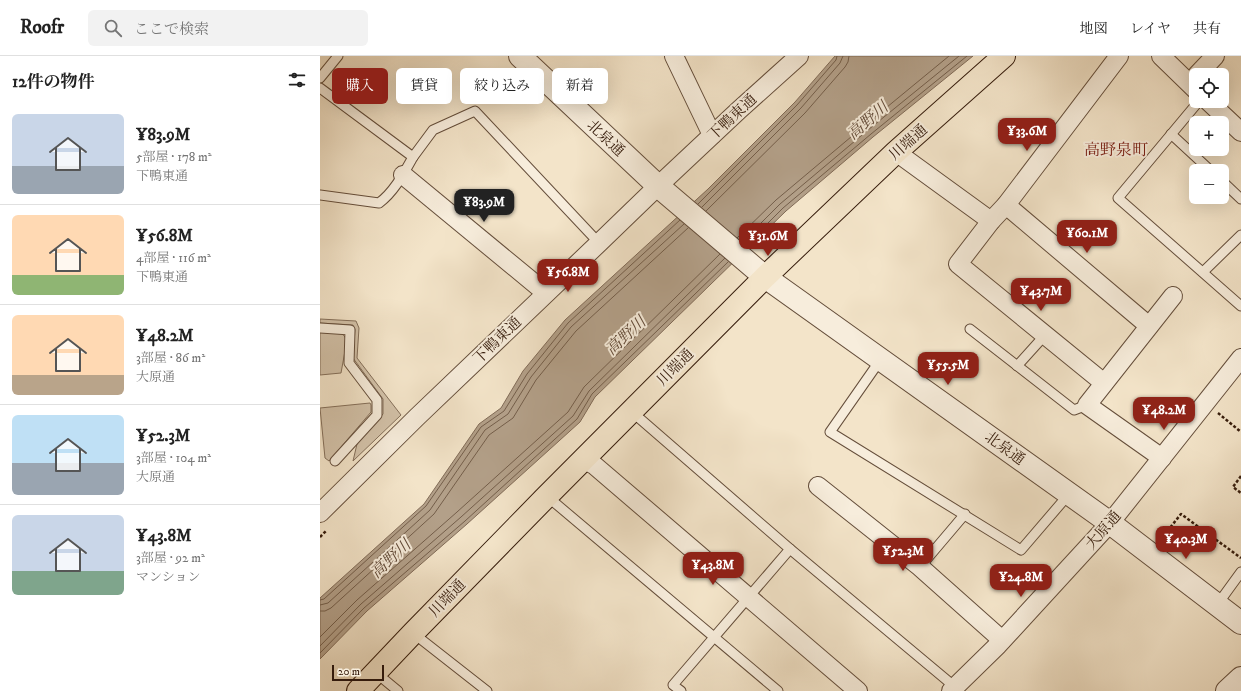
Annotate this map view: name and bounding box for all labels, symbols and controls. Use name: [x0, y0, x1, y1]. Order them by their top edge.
search box: [88, 10, 368, 46]
text: Roofr: [20, 16, 64, 39]
icon: search: [102, 17, 124, 39]
text: ここで検索: [134, 20, 209, 39]
text: 地図: [1080, 20, 1108, 38]
text: レイヤ: [1130, 20, 1171, 38]
text: 共有: [1193, 20, 1221, 38]
chip: 購入: [332, 68, 388, 104]
chip: 賃貸: [396, 68, 452, 104]
chip: 絞り込み: [460, 68, 544, 104]
chip: 新着: [552, 68, 608, 104]
map controls: [1189, 68, 1229, 204]
button: locate: [1189, 68, 1229, 108]
icon: filters: [286, 69, 308, 91]
text: 12件の物件: [12, 71, 95, 93]
street label: 下鴨東通: [704, 90, 761, 145]
water label: 高野川: [843, 96, 894, 144]
street label: 北泉通: [583, 116, 629, 161]
button: +: [1189, 116, 1229, 156]
pin: ¥33.6M: [994, 118, 1060, 152]
street label: 川端通: [885, 120, 931, 164]
text: ¥33.6M: [1007, 123, 1047, 139]
text: ¥83.9M: [136, 124, 190, 146]
icon: home: [44, 130, 92, 178]
district label: 高野泉町: [1084, 140, 1148, 160]
text: 5部屋 · 178 m²: [136, 149, 212, 165]
button: −: [1189, 164, 1229, 204]
text: 下鴨東通: [136, 168, 188, 184]
pin: ¥83.9M: [451, 189, 517, 223]
text: ¥83.9M: [463, 194, 505, 210]
pin: ¥60.1M: [1054, 220, 1120, 254]
pin: ¥31.6M: [735, 223, 801, 257]
text: ¥56.8M: [136, 225, 193, 247]
text: ¥60.1M: [1066, 225, 1108, 241]
text: ¥31.6M: [748, 228, 788, 244]
icon: home: [44, 231, 92, 279]
text: 4部屋 · 116 m²: [136, 250, 211, 266]
pin: ¥56.8M: [535, 259, 601, 293]
text: ¥56.8M: [546, 264, 590, 280]
text: 下鴨東通: [136, 269, 188, 285]
pin: ¥43.7M: [1008, 278, 1074, 312]
text: ¥43.7M: [1020, 283, 1062, 299]
water label: 高野川: [601, 311, 652, 359]
street label: 下鴨東通: [469, 313, 526, 368]
text: ¥48.2M: [136, 325, 194, 347]
icon: home: [44, 331, 92, 379]
street label: 川端通: [653, 345, 698, 390]
text: 3部屋 · 86 m²: [136, 350, 205, 366]
pin: ¥55.5M: [915, 352, 981, 386]
text: ¥55.5M: [927, 357, 969, 373]
text: 大原通: [136, 369, 175, 385]
pin: ¥48.2M: [1131, 397, 1197, 431]
text: ¥48.2M: [1142, 402, 1186, 418]
text: ¥52.3M: [136, 425, 190, 447]
street label: 北泉通: [981, 427, 1028, 469]
icon: home: [44, 431, 92, 479]
text: 3部屋 · 104 m²: [136, 450, 211, 466]
text: 大原通: [136, 469, 175, 485]
street label: 大原通: [1081, 507, 1125, 554]
text: ¥43.8M: [136, 525, 192, 547]
pin: ¥40.3M: [1153, 526, 1219, 560]
icon: home: [44, 531, 92, 579]
text: ¥40.3M: [1164, 531, 1208, 547]
water label: 高野川: [366, 534, 417, 582]
pin: ¥52.3M: [870, 538, 936, 572]
text: ¥52.3M: [882, 543, 924, 559]
text: 3部屋 · 92 m²: [136, 550, 205, 566]
pin: ¥43.8M: [680, 552, 746, 586]
text: ¥43.8M: [692, 557, 734, 573]
pin: ¥24.8M: [988, 564, 1054, 598]
text: マンション: [136, 569, 200, 585]
text: ¥24.8M: [999, 569, 1043, 585]
street label: 川端通: [425, 576, 470, 621]
scale bar: [332, 663, 384, 682]
text: 20 m: [338, 665, 360, 679]

